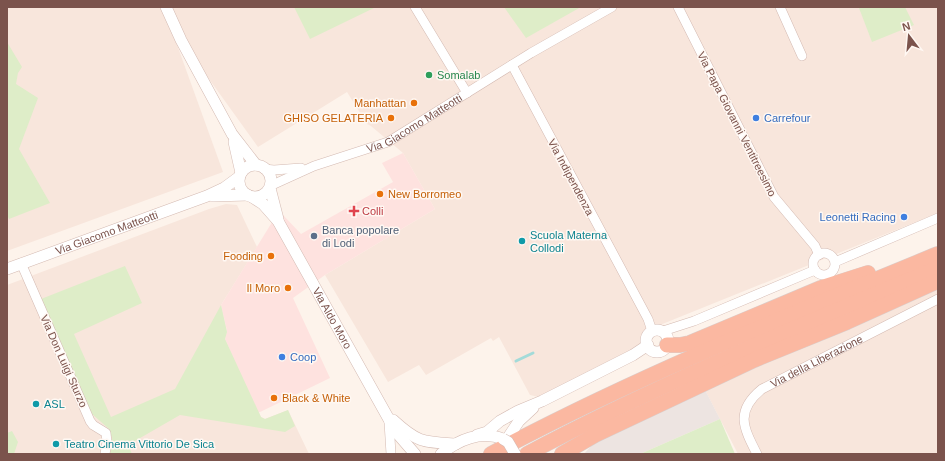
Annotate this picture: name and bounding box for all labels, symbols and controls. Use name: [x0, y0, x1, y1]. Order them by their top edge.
north arrow: [889, 16, 929, 56]
text: N: [901, 20, 912, 33]
street label: Via Papa Giovanni Ventitreesimo: [695, 50, 779, 198]
place label: Somalab: [437, 69, 480, 81]
marker: Somalab: [424, 70, 434, 80]
street label: Via Giacomo Matteotti: [365, 91, 464, 155]
place label: Manhattan: [354, 97, 406, 109]
marker: Manhattan: [409, 98, 419, 108]
place label: GHISO GELATERIA: [284, 112, 384, 124]
place label: Carrefour: [764, 112, 811, 124]
marker: GHISO GELATERIA: [386, 113, 396, 123]
marker: Carrefour: [751, 113, 761, 123]
street label: Via Indipendenza: [546, 137, 597, 218]
place label: New Borromeo: [388, 188, 461, 200]
marker: New Borromeo: [375, 189, 385, 199]
place label: Colli: [362, 205, 383, 217]
marker: Colli: [349, 206, 359, 216]
street label: Via Giacomo Matteotti: [54, 208, 159, 257]
place label: Leonetti Racing: [820, 211, 896, 223]
marker: Leonetti Racing: [899, 212, 909, 222]
place label: Banca popolare di Lodi: [322, 224, 399, 249]
place label: Scuola Materna Collodi: [530, 229, 608, 254]
marker: Banca popolare di Lodi: [309, 231, 319, 241]
marker: Scuola Materna Collodi: [517, 236, 527, 246]
place label: Fooding: [223, 250, 263, 262]
marker: Fooding: [266, 251, 276, 261]
place label: Il Moro: [246, 282, 280, 294]
marker: Il Moro: [283, 283, 293, 293]
street label: Via Aldo Moro: [310, 285, 354, 351]
street label: Via Don Luigi Sturzo: [38, 313, 90, 409]
street label: Via della Liberazione: [768, 333, 865, 390]
place label: Coop: [290, 351, 316, 363]
marker: Coop: [277, 352, 287, 362]
place label: Black & White: [282, 392, 350, 404]
marker: Black & White: [269, 393, 279, 403]
place label: ASL: [44, 398, 65, 410]
marker: ASL: [31, 399, 41, 409]
place label: Teatro Cinema Vittorio De Sica: [64, 438, 215, 450]
marker: Teatro Cinema Vittorio De Sica: [51, 439, 61, 449]

